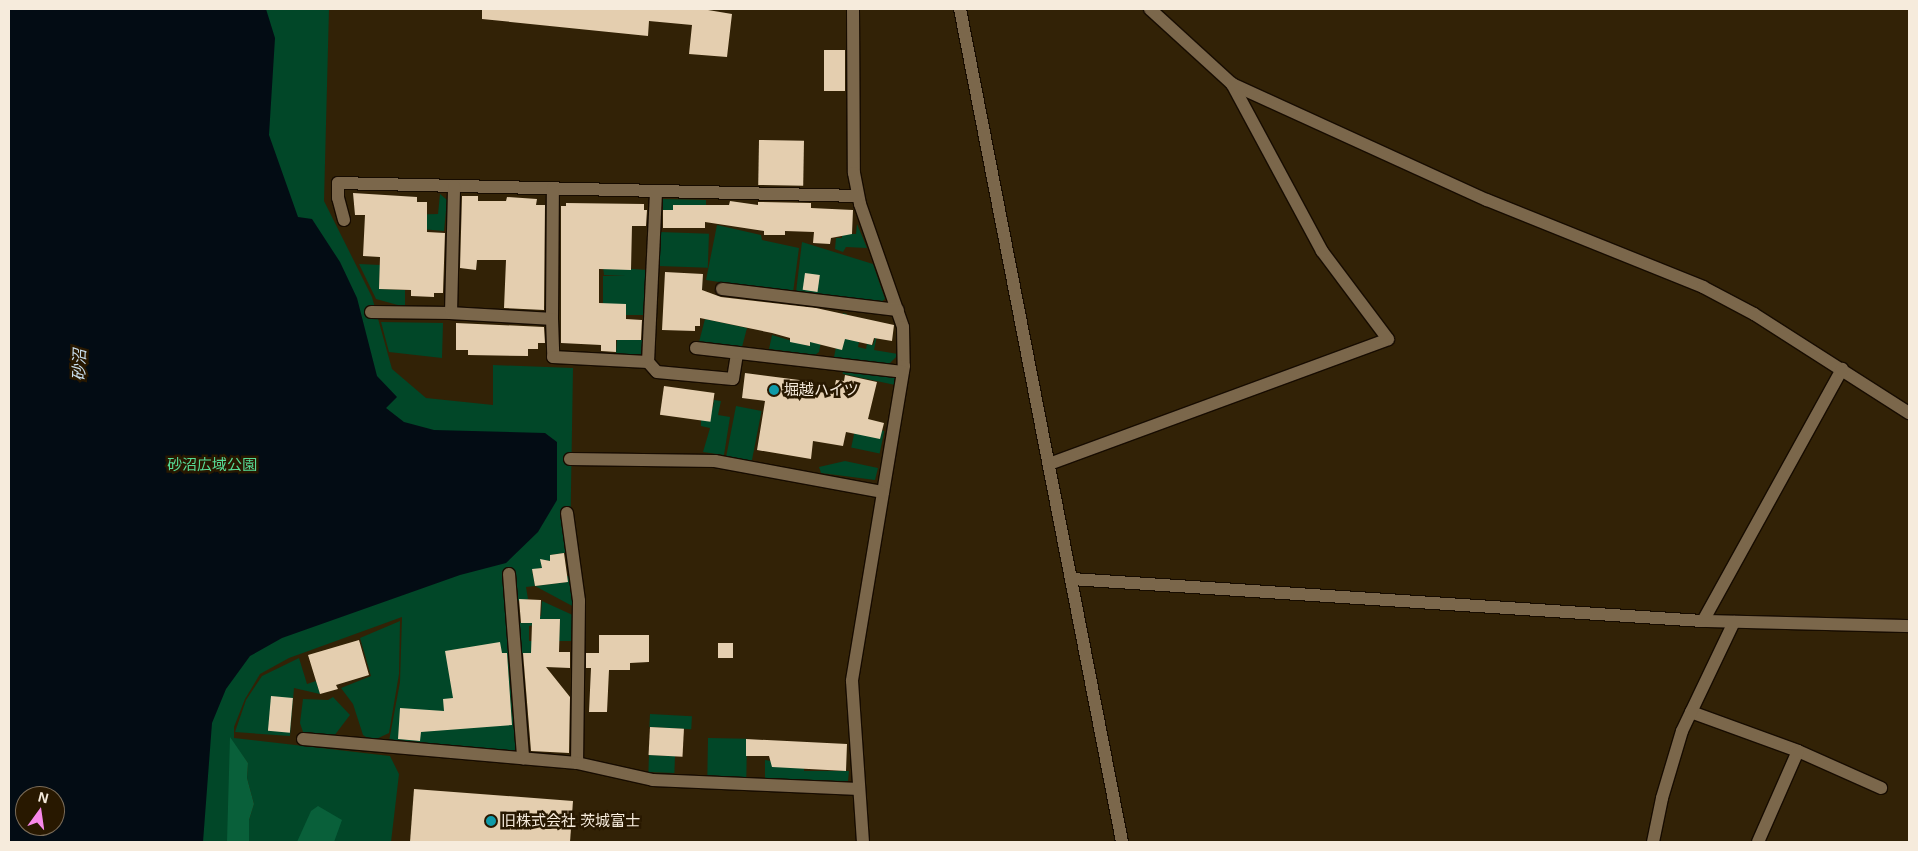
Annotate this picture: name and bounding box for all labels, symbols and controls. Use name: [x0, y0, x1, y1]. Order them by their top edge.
water label: 砂沼: [70, 349, 90, 381]
place label: 堀越ハイツ: [784, 381, 859, 399]
marker: 堀越ハイツ: [768, 384, 780, 396]
park label: 砂沼広域公園: [167, 456, 257, 474]
north arrow: [15, 786, 65, 836]
text: N: [37, 788, 50, 806]
place label: 旧株式会社 茨城富士: [501, 812, 640, 830]
marker: 旧株式会社 茨城富士: [485, 815, 497, 827]

